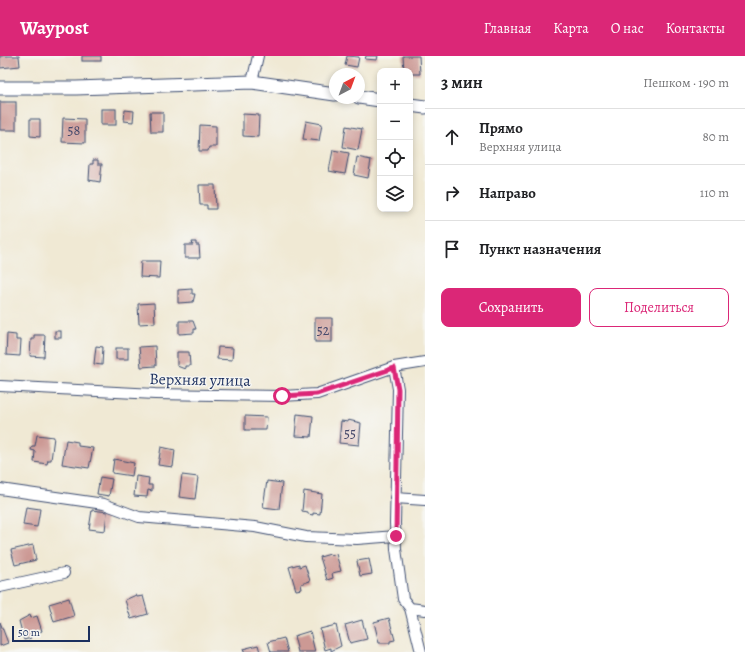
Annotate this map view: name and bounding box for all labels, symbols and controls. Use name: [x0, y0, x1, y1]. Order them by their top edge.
text: Waypost: [20, 15, 89, 41]
text: Главная: [484, 19, 531, 38]
text: Карта: [553, 19, 589, 38]
text: О нас: [611, 19, 644, 38]
text: Контакты: [666, 19, 725, 38]
north arrow: [329, 68, 365, 104]
map controls: [377, 68, 413, 212]
button: +: [377, 68, 413, 104]
text: 3 мин: [441, 71, 483, 94]
text: Пешком · 190 m: [643, 74, 729, 91]
button: −: [377, 104, 413, 140]
text: Прямо: [479, 118, 523, 138]
house number: 58: [68, 121, 81, 140]
icon: ahead: [441, 126, 463, 148]
text: 80 m: [702, 128, 729, 145]
text: Верхняя улица: [479, 138, 561, 155]
button: locate: [377, 140, 413, 176]
button: layers: [377, 176, 413, 212]
icon: right: [441, 182, 463, 204]
text: Направо: [479, 183, 536, 203]
text: 110 m: [700, 184, 729, 201]
icon: arrive: [441, 238, 463, 260]
text: Пункт назначения: [479, 239, 601, 259]
button: Сохранить: [441, 288, 581, 327]
button: Поделиться: [589, 288, 729, 327]
house number: 52: [317, 321, 330, 340]
street label: Верхняя улица: [149, 368, 251, 392]
route start: [273, 387, 291, 405]
house number: 55: [344, 424, 356, 443]
route end: [387, 527, 405, 545]
scale bar: [12, 624, 90, 643]
text: 50 m: [18, 625, 40, 640]

